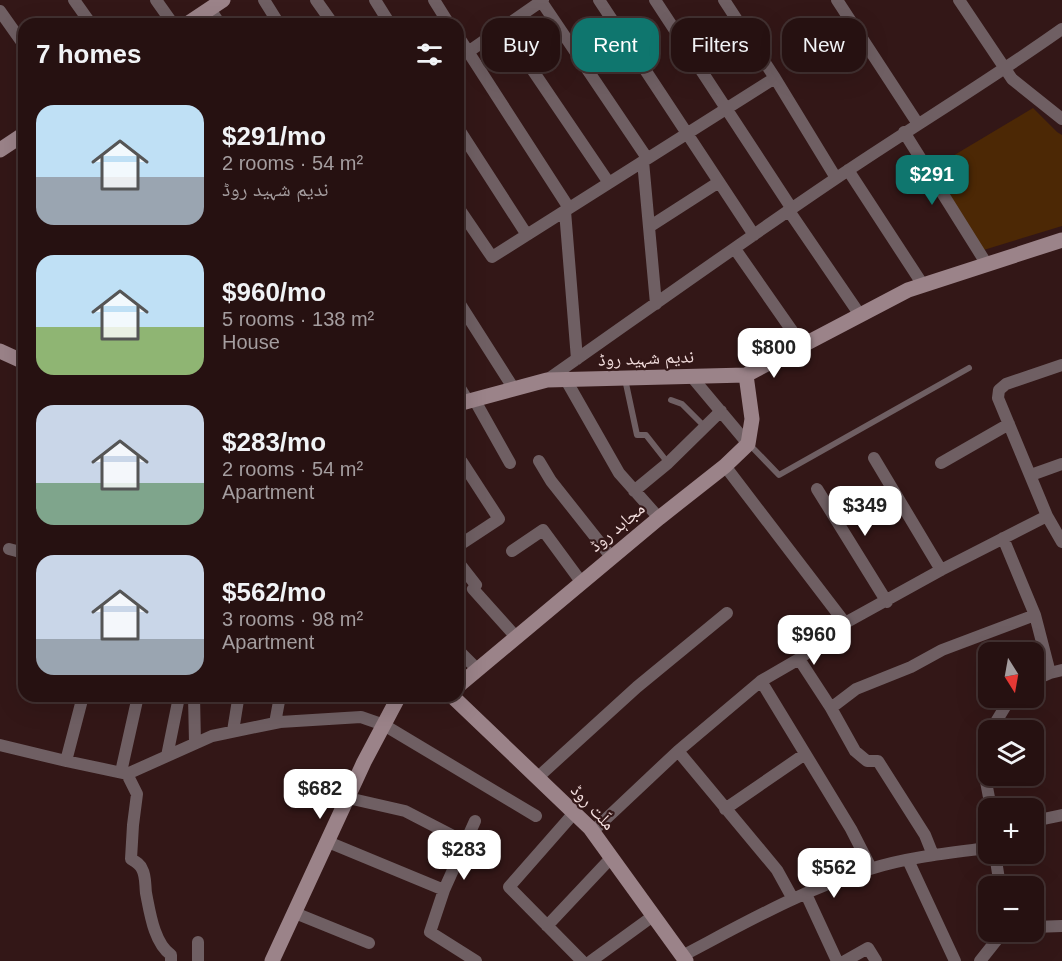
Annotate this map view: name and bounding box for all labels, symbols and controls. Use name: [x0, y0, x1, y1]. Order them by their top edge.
chip: Buy: [482, 18, 560, 72]
chip: Rent: [572, 18, 659, 72]
chip: Filters: [671, 18, 770, 72]
chip: New: [782, 18, 866, 72]
icon: filters: [413, 38, 446, 71]
text: 7 homes: [36, 39, 142, 69]
text: $291/mo: [222, 121, 326, 151]
icon: home: [84, 129, 156, 201]
text: 2 rooms · 54 m²: [222, 152, 363, 174]
pin: $291: [896, 155, 968, 206]
text: $291: [910, 163, 954, 185]
text: ندیم شہید روڈ: [222, 178, 329, 200]
text: $960/mo: [222, 277, 326, 307]
icon: home: [84, 279, 156, 351]
text: 5 rooms · 138 m²: [222, 308, 374, 330]
pin: $800: [738, 328, 810, 379]
text: House: [222, 331, 280, 353]
text: $800: [752, 336, 796, 358]
street label: ندیم شہید روڈ: [598, 346, 694, 372]
text: $283/mo: [222, 427, 326, 457]
icon: home: [84, 429, 156, 501]
text: 2 rooms · 54 m²: [222, 458, 363, 480]
text: Apartment: [222, 481, 314, 503]
pin: $349: [829, 486, 901, 537]
text: $349: [843, 494, 887, 516]
street label: مجاہد روڈ: [585, 498, 649, 556]
text: $562/mo: [222, 577, 326, 607]
icon: home: [84, 579, 156, 651]
text: 3 rooms · 98 m²: [222, 608, 363, 630]
pin: $960: [778, 615, 850, 666]
text: $960: [792, 623, 836, 645]
text: Apartment: [222, 631, 314, 653]
north arrow: [978, 642, 1044, 708]
map controls: [978, 642, 1044, 942]
button: layers: [978, 720, 1044, 786]
pin: $682: [284, 769, 356, 820]
text: $682: [298, 777, 342, 799]
street label: ملّت روڈ: [567, 780, 619, 834]
button: +: [978, 798, 1044, 864]
pin: $283: [428, 830, 500, 881]
text: $283: [442, 838, 486, 860]
pin: $562: [798, 848, 870, 899]
text: $562: [812, 856, 856, 878]
button: −: [978, 876, 1044, 942]

